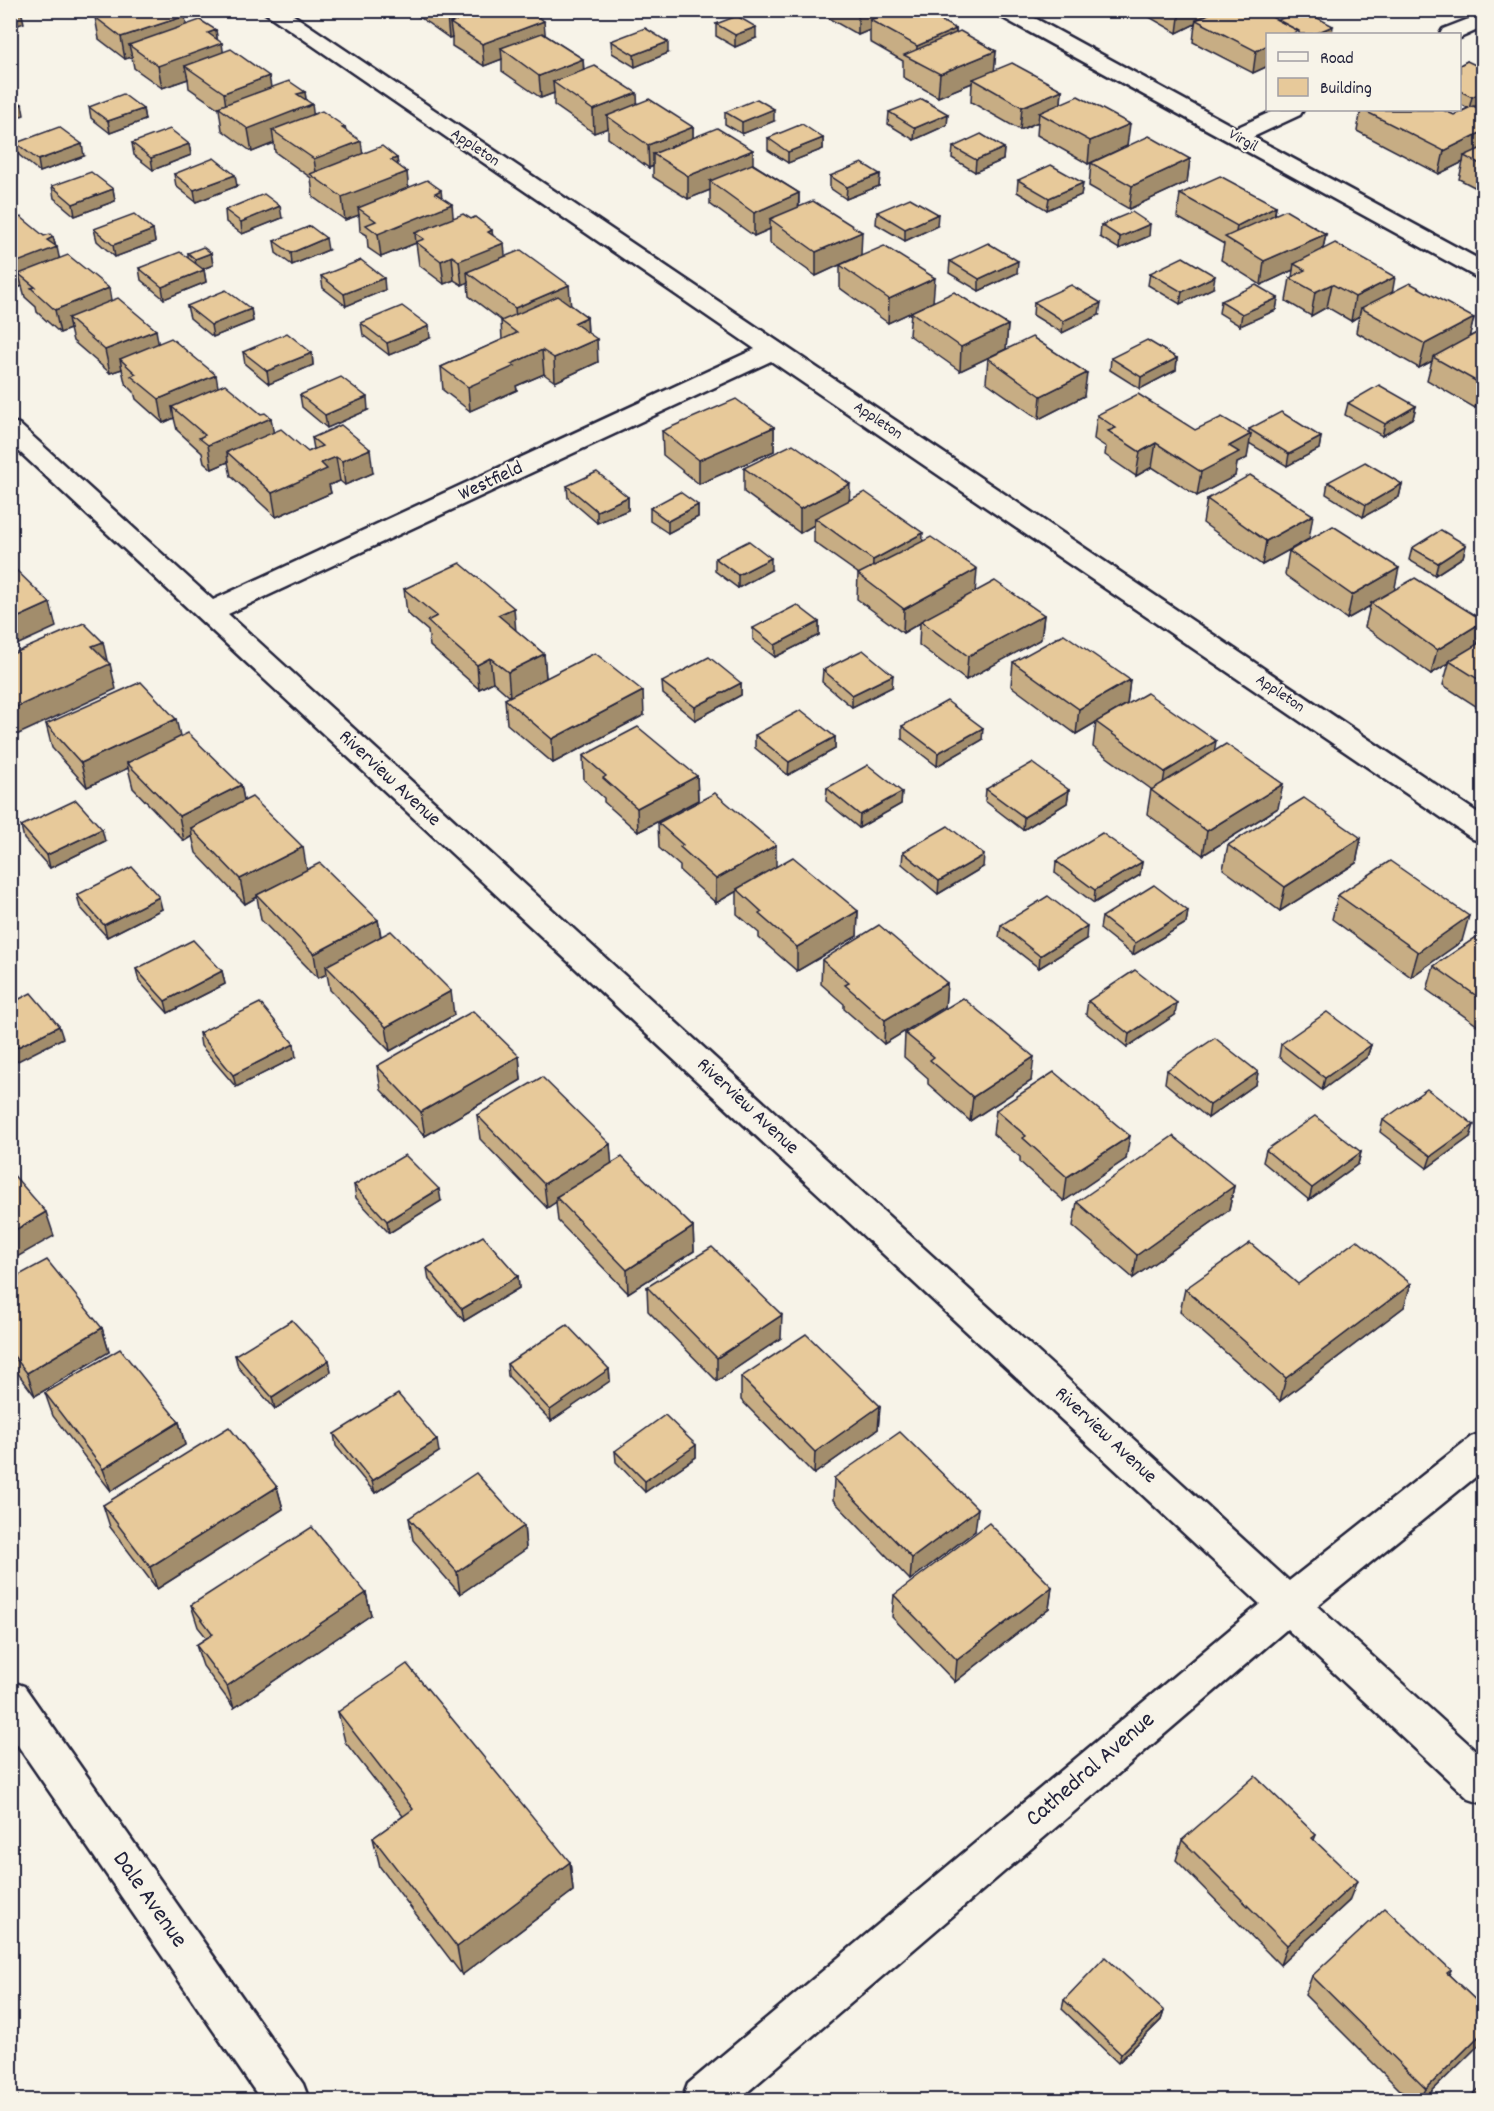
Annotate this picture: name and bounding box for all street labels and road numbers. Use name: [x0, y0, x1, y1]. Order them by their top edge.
street label: Appleton: [446, 123, 504, 173]
street label: Virgil: [1224, 124, 1262, 158]
street label: Appleton: [849, 396, 907, 446]
street label: Westfield: [454, 455, 528, 509]
street label: Appleton: [1251, 669, 1309, 719]
street label: Riverview Avenue: [332, 724, 447, 834]
street label: Riverview Avenue: [690, 1052, 805, 1162]
street label: Riverview Avenue: [1048, 1381, 1163, 1491]
street label: Cathedral Avenue: [1019, 1704, 1163, 1836]
street label: Dale Avenue: [103, 1845, 195, 1955]

